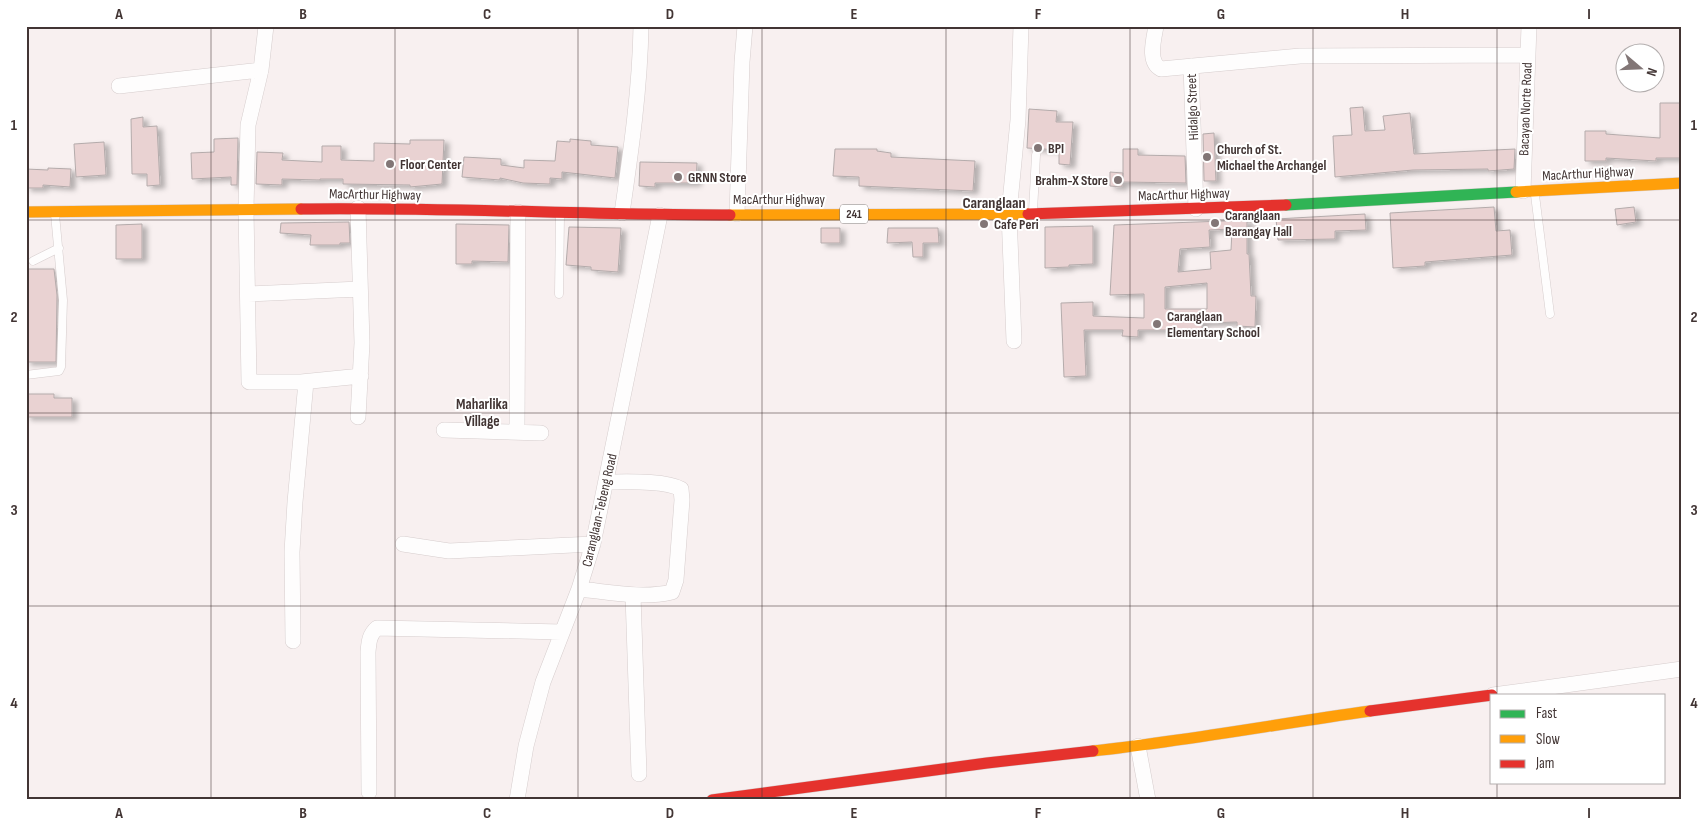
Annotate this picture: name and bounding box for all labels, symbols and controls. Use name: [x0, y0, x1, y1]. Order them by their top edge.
text: A: [114, 5, 123, 24]
text: B: [299, 5, 307, 24]
text: C: [483, 5, 491, 24]
text: D: [666, 5, 674, 24]
text: E: [851, 5, 858, 24]
text: F: [1035, 5, 1042, 24]
text: G: [1217, 5, 1225, 24]
text: H: [1401, 5, 1409, 24]
text: I: [1587, 5, 1591, 24]
north arrow: [1616, 42, 1666, 92]
street label: Bacayao Norte Road: [1515, 62, 1536, 156]
text: N: [1643, 66, 1661, 78]
street label: Hidalgo Street: [1183, 73, 1202, 141]
text: 1: [11, 116, 18, 135]
text: 1: [1691, 116, 1698, 135]
place label: BPI: [1048, 140, 1064, 157]
place label: Church of St. Michael the Archangel: [1217, 141, 1326, 174]
marker: BPI: [1032, 142, 1044, 154]
marker: Church of St. Michael the Archangel: [1201, 151, 1213, 163]
place label: Floor Center: [400, 156, 462, 173]
marker: Floor Center: [384, 158, 396, 170]
street label: MacArthur Highway: [1542, 163, 1635, 184]
place label: GRNN Store: [688, 169, 746, 186]
marker: GRNN Store: [672, 171, 684, 183]
place label: Brahm-X Store: [1035, 172, 1108, 189]
marker: Brahm-X Store: [1112, 174, 1124, 186]
street label: MacArthur Highway: [1138, 184, 1231, 205]
street label: MacArthur Highway: [329, 185, 422, 204]
street label: MacArthur Highway: [733, 191, 825, 208]
district label: Caranglaan: [962, 194, 1026, 213]
road number: 241: [840, 204, 868, 223]
place label: Caranglaan Barangay Hall: [1225, 207, 1292, 240]
place label: Cafe Peri: [994, 216, 1039, 233]
marker: Caranglaan Barangay Hall: [1209, 217, 1221, 229]
marker: Cafe Peri: [978, 218, 990, 230]
text: 2: [10, 308, 18, 327]
place label: Caranglaan Elementary School: [1167, 308, 1260, 341]
text: 2: [1690, 308, 1698, 327]
marker: Caranglaan Elementary School: [1151, 318, 1163, 330]
district label: Maharlika Village: [456, 395, 508, 431]
street label: Caranglaan-Tebeng Road: [578, 452, 621, 568]
text: 3: [10, 501, 18, 520]
text: 3: [1690, 501, 1698, 520]
text: 4: [10, 694, 18, 713]
legend: [1490, 694, 1666, 784]
text: 4: [1690, 694, 1698, 713]
text: Fast: [1536, 704, 1558, 723]
text: Slow: [1536, 730, 1560, 749]
text: Jam: [1535, 754, 1554, 773]
text: A: [114, 804, 123, 823]
text: B: [299, 804, 307, 823]
text: C: [483, 804, 491, 823]
text: D: [666, 804, 674, 823]
text: E: [851, 804, 858, 823]
text: F: [1035, 804, 1042, 823]
text: G: [1217, 804, 1225, 823]
text: H: [1401, 804, 1409, 823]
text: I: [1587, 804, 1591, 823]

